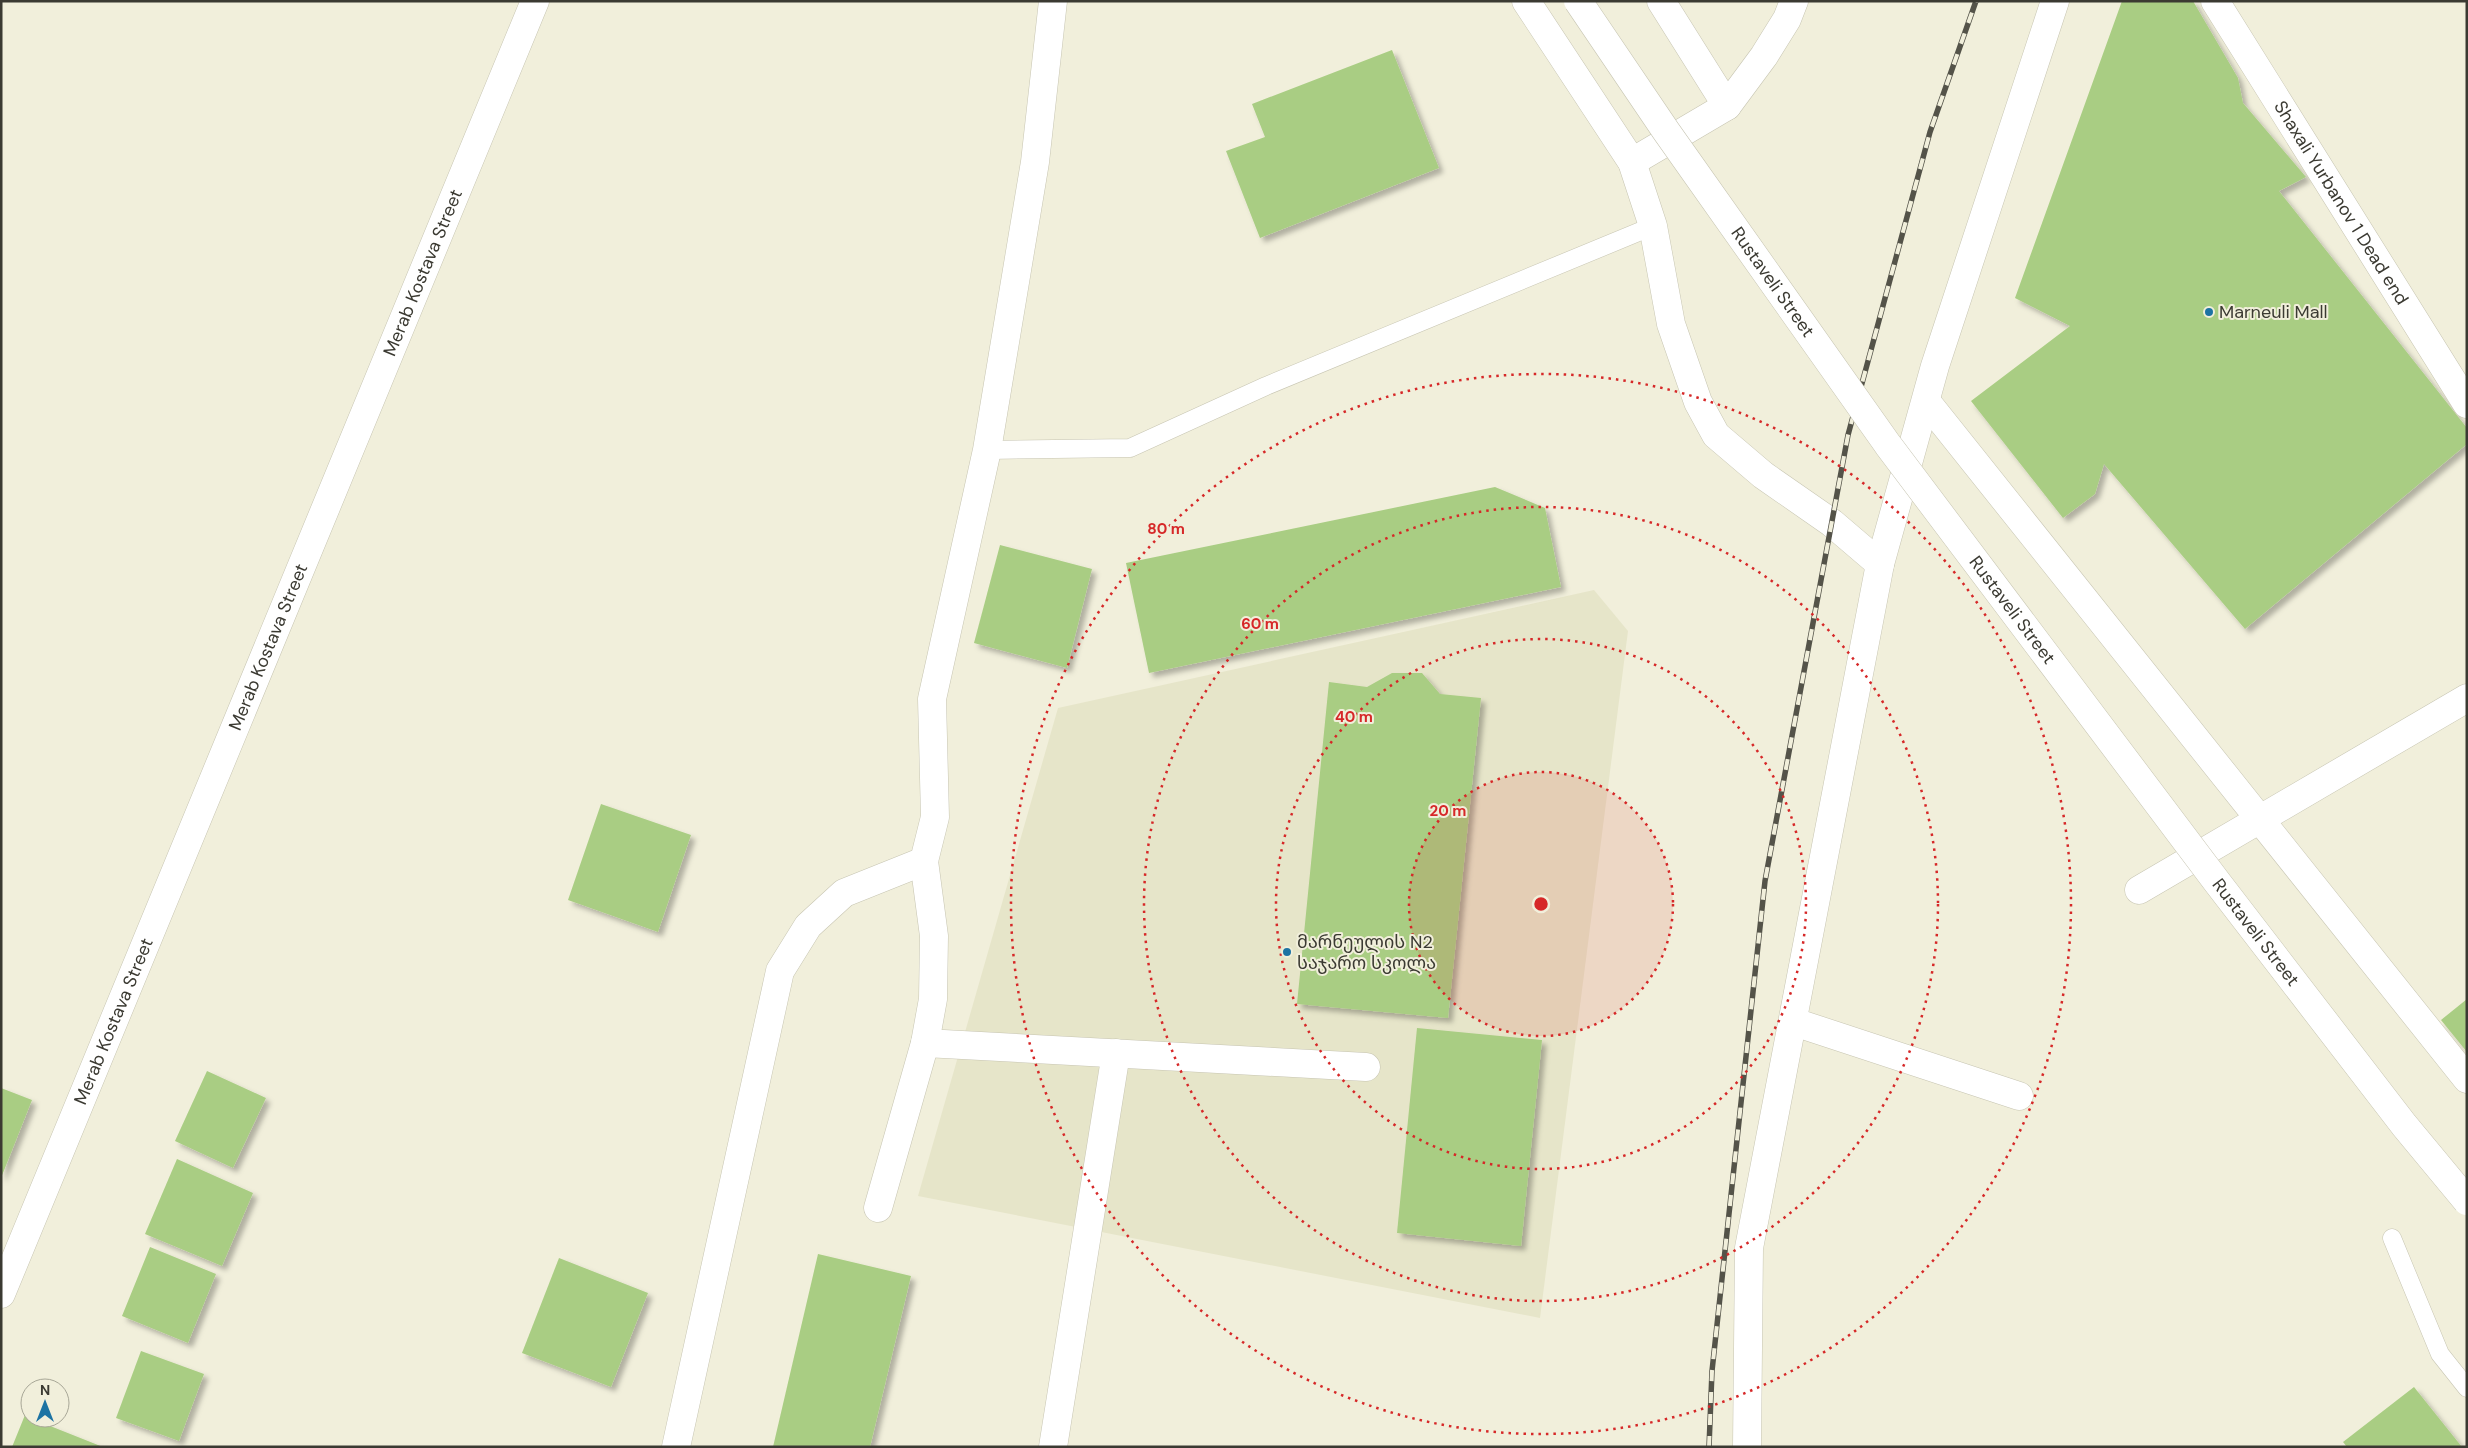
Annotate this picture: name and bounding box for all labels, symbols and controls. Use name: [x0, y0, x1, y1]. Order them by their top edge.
street label: Shaxali Yurbanov 1 Dead end: [2268, 96, 2414, 309]
street label: Merab Kostava Street: [378, 186, 468, 360]
street label: Rustaveli Street: [1726, 222, 1820, 342]
place label: Marneuli Mall: [2219, 300, 2328, 324]
marker: Marneuli Mall: [2203, 306, 2215, 318]
text: 80 m: [1147, 519, 1185, 539]
street label: Rustaveli Street: [1964, 551, 2061, 669]
street label: Merab Kostava Street: [223, 560, 313, 734]
text: 60 m: [1241, 614, 1279, 634]
text: 40 m: [1335, 707, 1373, 727]
text: 20 m: [1430, 801, 1466, 821]
street label: Rustaveli Street: [2207, 874, 2305, 991]
centre of rings: [1532, 895, 1550, 913]
place label: მარნეულის N2 საჯარო სკოლა: [1297, 930, 1436, 975]
street label: Merab Kostava Street: [68, 934, 159, 1108]
marker: მარნეულის N2 საჯარო სკოლა: [1281, 946, 1293, 958]
north arrow: [20, 1378, 70, 1428]
text: N: [40, 1381, 50, 1399]

